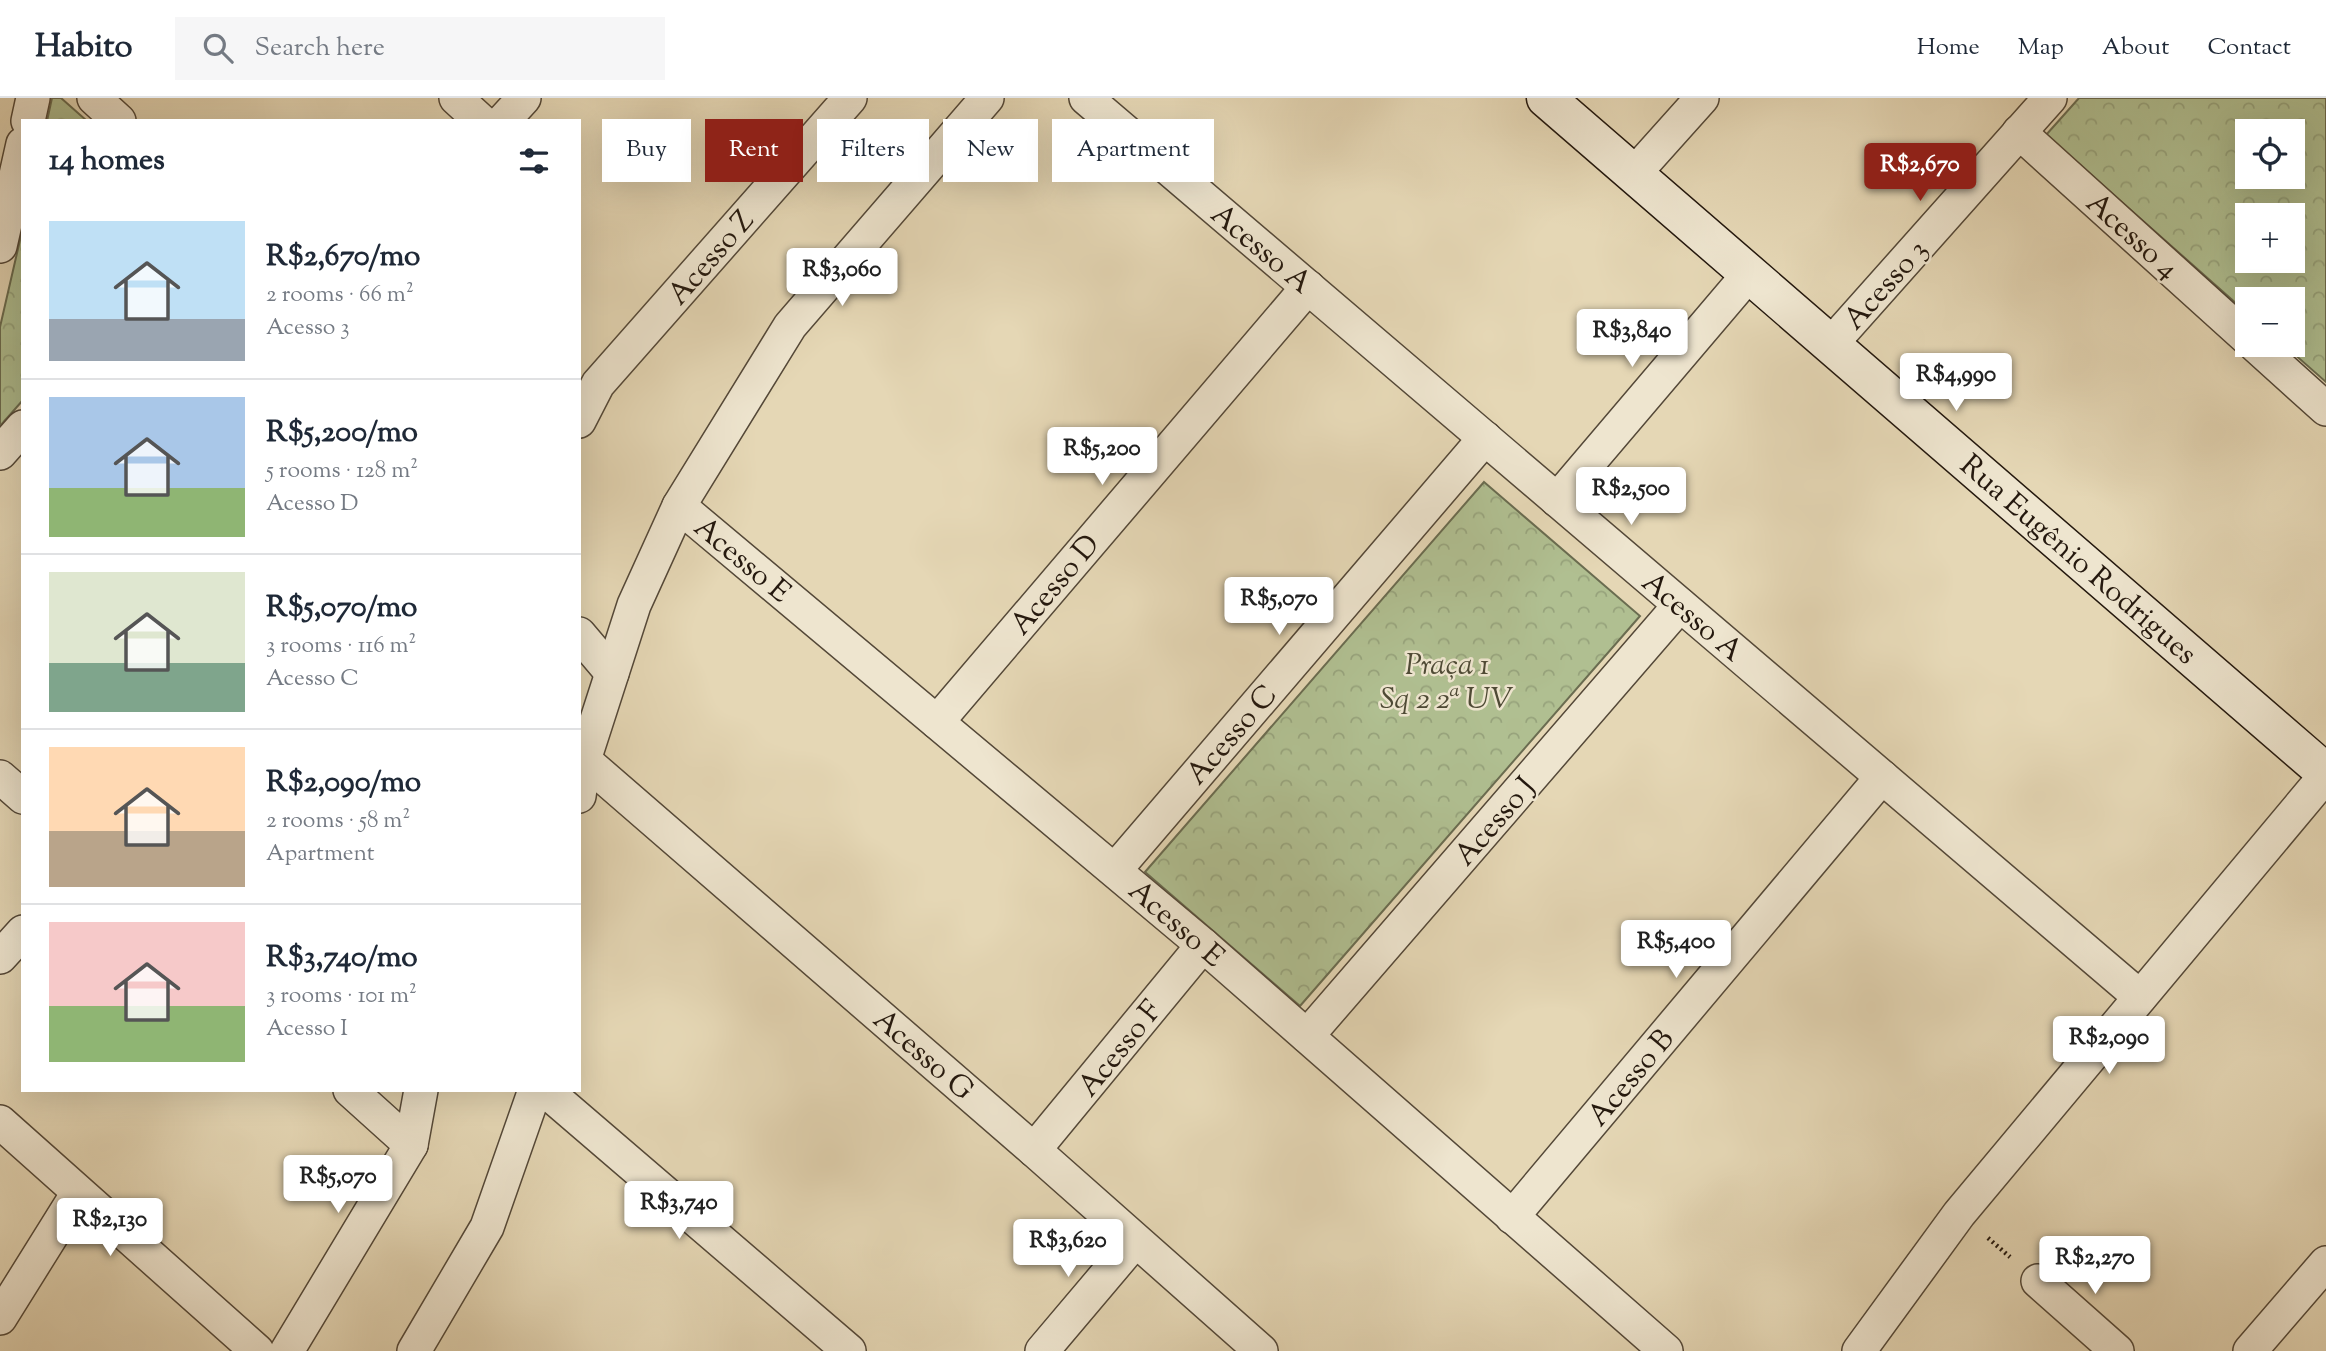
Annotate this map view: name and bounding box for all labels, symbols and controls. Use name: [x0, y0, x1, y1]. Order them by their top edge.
search box: [175, 17, 665, 80]
text: Habito: [35, 24, 133, 72]
icon: search: [199, 29, 237, 67]
text: Search here: [255, 30, 385, 67]
text: Home: [1917, 31, 1980, 65]
text: Map: [2018, 31, 2064, 65]
text: About: [2102, 31, 2169, 65]
text: Contact: [2207, 31, 2291, 65]
chip: Buy: [602, 119, 691, 182]
chip: Rent: [705, 119, 803, 182]
chip: Filters: [817, 119, 929, 182]
chip: New: [943, 119, 1038, 182]
chip: Apartment: [1052, 119, 1214, 182]
map controls: [2235, 119, 2305, 357]
button: locate: [2235, 119, 2305, 189]
text: 14 homes: [49, 140, 165, 183]
icon: filters: [515, 142, 553, 180]
pin: R$2,670: [1855, 144, 1985, 203]
text: R$2,670: [1880, 149, 1960, 182]
street label: Acesso 4: [2075, 183, 2187, 290]
street label: Acesso A: [1200, 195, 1321, 305]
street label: Acesso Z: [658, 202, 765, 316]
button: +: [2235, 203, 2305, 273]
street label: Acesso 3: [1834, 231, 1939, 341]
text: R$2,670/mo: [266, 236, 420, 279]
pin: R$3,060: [777, 248, 907, 308]
icon: home: [105, 249, 189, 333]
text: R$3,060: [803, 254, 881, 287]
text: 2 rooms · 66 m²: [266, 279, 414, 312]
button: −: [2235, 287, 2305, 357]
pin: R$3,840: [1567, 310, 1697, 369]
text: Acesso 3: [266, 312, 350, 345]
text: R$3,840: [1593, 315, 1671, 348]
pin: R$4,990: [1891, 354, 2021, 413]
text: R$4,990: [1916, 359, 1996, 392]
text: R$5,200/mo: [266, 412, 418, 455]
icon: home: [105, 425, 189, 509]
pin: R$5,200: [1037, 428, 1167, 487]
text: R$5,200: [1063, 433, 1141, 466]
street label: Rua Eugênio Rodrigues: [1949, 446, 2205, 676]
text: 5 rooms · 128 m²: [266, 455, 418, 488]
pin: R$2,500: [1566, 468, 1696, 527]
text: R$2,500: [1592, 473, 1670, 506]
text: Acesso D: [266, 488, 358, 521]
street label: Acesso E: [684, 508, 799, 614]
street label: Acesso D: [1001, 526, 1111, 646]
street label: Acesso A: [1631, 563, 1752, 673]
pin: R$5,070: [1214, 578, 1344, 637]
text: R$5,070: [1240, 583, 1318, 616]
text: R$5,070/mo: [266, 587, 417, 630]
icon: home: [105, 600, 189, 684]
text: 3 rooms · 116 m²: [266, 630, 416, 663]
park label: Praça 1 Sq 2 2ª UV: [1380, 645, 1514, 722]
text: Acesso C: [266, 663, 359, 696]
street label: Acesso C: [1177, 676, 1289, 795]
text: R$2,090/mo: [266, 762, 421, 805]
street label: Acesso J: [1445, 768, 1547, 877]
icon: home: [105, 775, 189, 859]
text: 2 rooms · 58 m²: [266, 805, 410, 838]
text: Apartment: [266, 838, 375, 871]
street label: Acesso E: [1118, 871, 1233, 979]
pin: R$5,400: [1611, 920, 1741, 980]
text: R$5,400: [1637, 926, 1715, 959]
text: R$3,740/mo: [266, 937, 418, 980]
icon: home: [105, 950, 189, 1034]
text: 3 rooms · 101 m²: [266, 980, 417, 1013]
street label: Acesso F: [1069, 992, 1174, 1107]
street label: Acesso G: [862, 1000, 982, 1112]
text: Acesso I: [266, 1013, 348, 1046]
pin: R$2,090: [2044, 1016, 2174, 1076]
street label: Acesso B: [1578, 1020, 1686, 1137]
text: R$2,090: [2069, 1022, 2149, 1055]
pin: R$5,070: [273, 1156, 403, 1215]
text: R$5,070: [299, 1161, 377, 1194]
pin: R$3,740: [614, 1182, 744, 1241]
text: R$3,740: [640, 1187, 718, 1220]
pin: R$2,130: [45, 1198, 175, 1258]
text: R$2,130: [73, 1204, 147, 1237]
pin: R$3,620: [1003, 1220, 1133, 1279]
text: R$3,620: [1029, 1225, 1107, 1258]
pin: R$2,270: [2030, 1236, 2160, 1296]
text: R$2,270: [2055, 1242, 2135, 1275]

